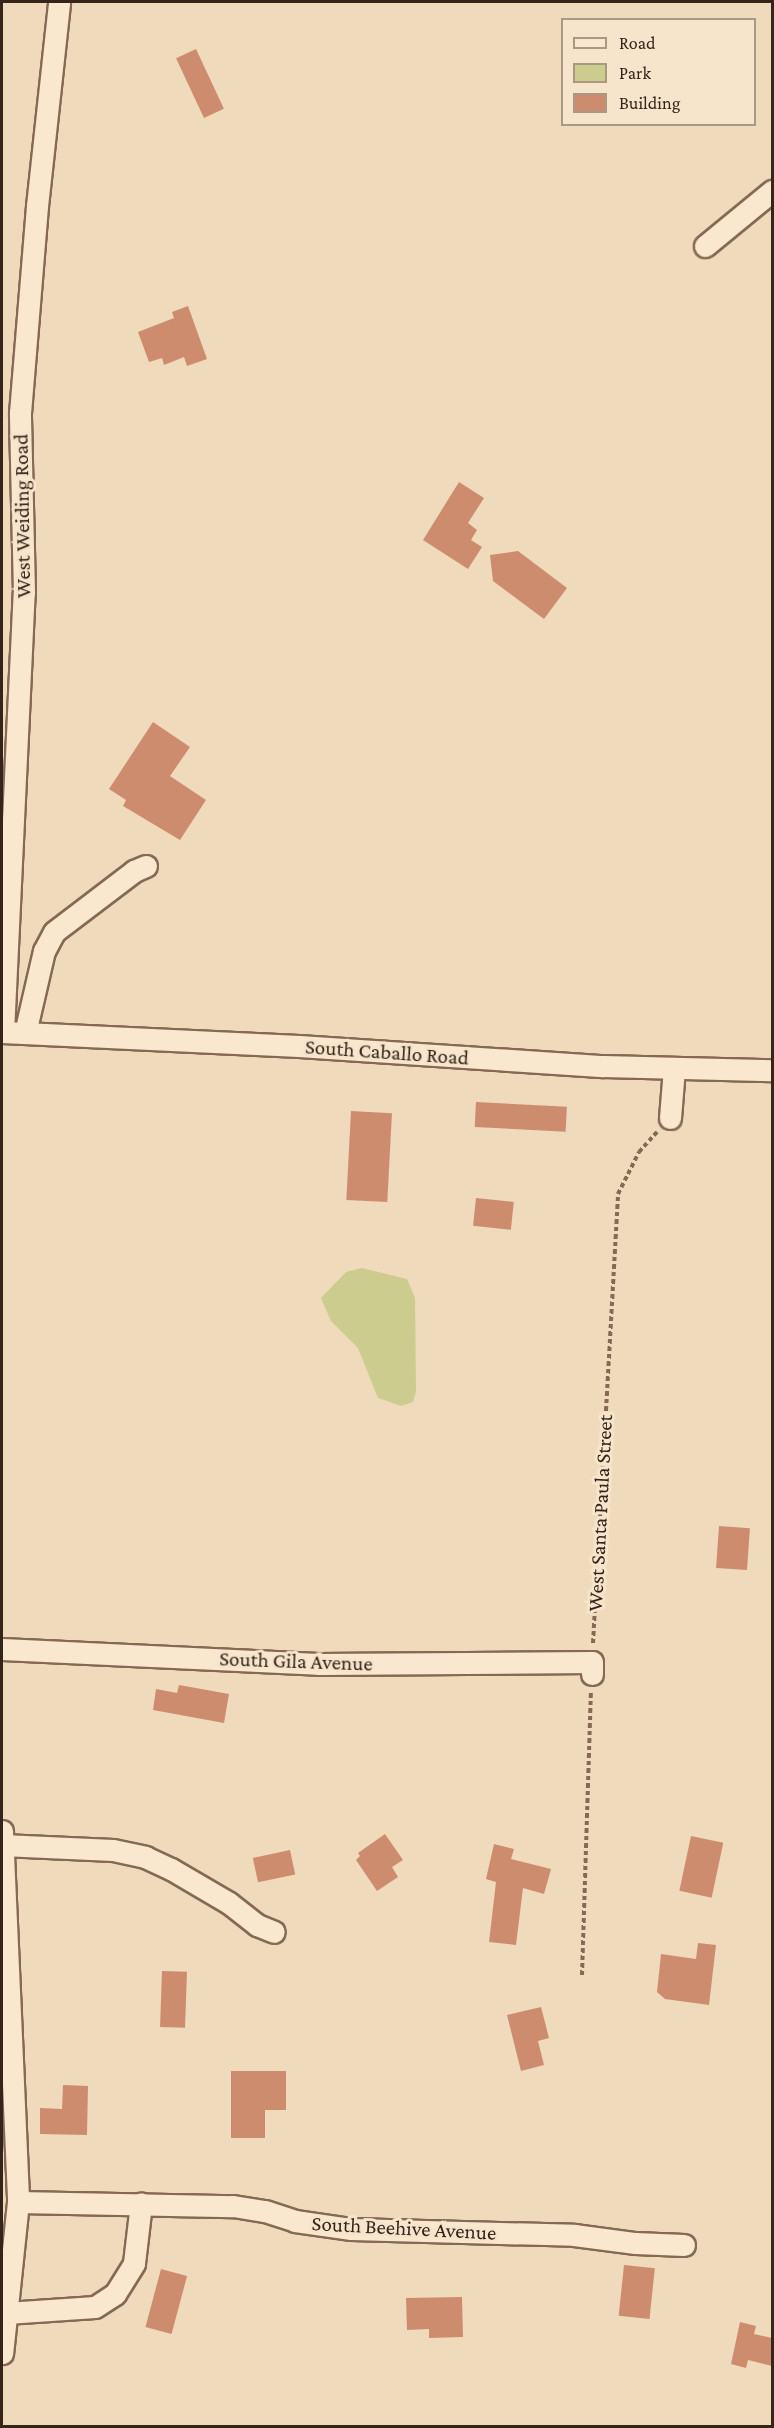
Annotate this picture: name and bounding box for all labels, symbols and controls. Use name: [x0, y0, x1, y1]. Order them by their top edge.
legend: [561, 18, 756, 126]
text: Road: [619, 33, 656, 53]
text: Park: [619, 63, 651, 83]
text: Building: [619, 93, 680, 113]
street label: West Weiding Road: [8, 434, 36, 598]
street label: South Caballo Road: [304, 1034, 470, 1070]
street label: West Santa Paula Street: [582, 1414, 618, 1612]
street label: South Gila Avenue: [219, 1646, 373, 1676]
street label: South Beehive Avenue: [311, 2211, 497, 2245]

